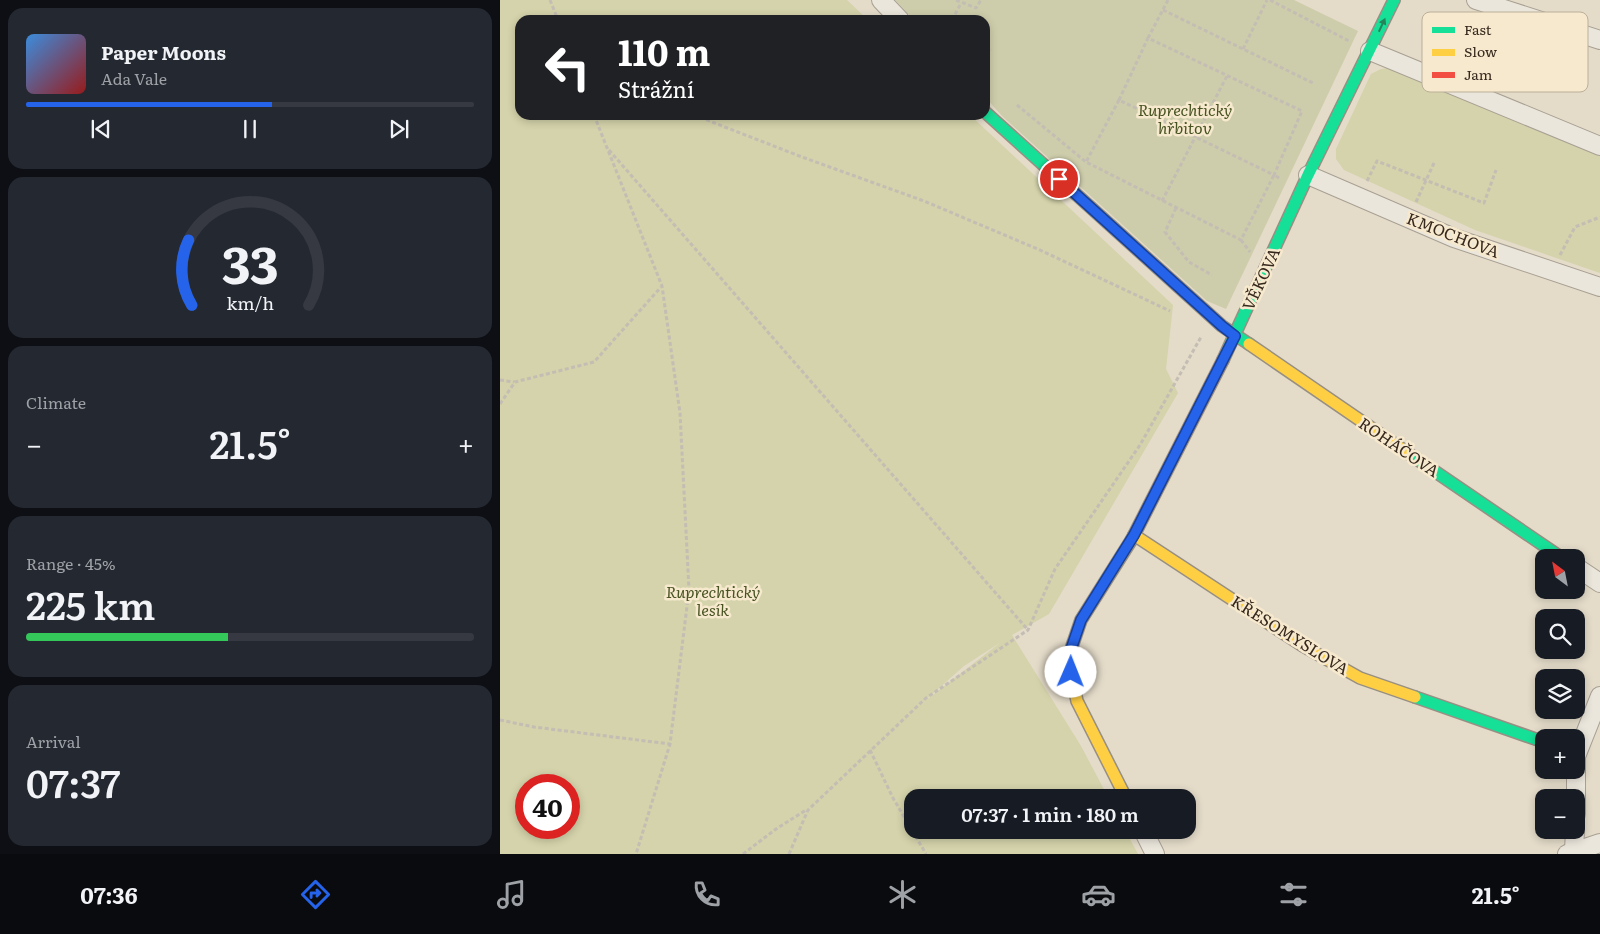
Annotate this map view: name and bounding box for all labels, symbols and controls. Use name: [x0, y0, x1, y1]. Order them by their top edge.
legend: [1422, 12, 1588, 92]
one-way arrow: [1378, 18, 1386, 32]
text: Fast: [1464, 19, 1492, 39]
text: 110 m: [618, 25, 710, 77]
icon: left: [535, 35, 600, 100]
text: Paper Moons: [101, 38, 226, 66]
text: Slow: [1464, 41, 1497, 61]
text: Jam: [1464, 64, 1493, 84]
text: Ada Vale: [101, 66, 167, 90]
text: Strážní: [618, 72, 694, 105]
park label: Ruprechtický hřbitov: [1138, 97, 1232, 139]
icon: previous: [87, 115, 115, 143]
icon: pause: [236, 115, 264, 143]
icon: next: [385, 115, 413, 143]
pin: [1038, 158, 1080, 200]
icon: arrive: [1045, 165, 1073, 193]
street label: KMOCHOVA: [1403, 205, 1504, 263]
text: 33: [222, 223, 279, 300]
street label: VĚKOVA: [1235, 243, 1285, 314]
text: km/h: [226, 289, 274, 316]
text: Climate: [26, 390, 86, 414]
street label: ROHÁČOVA: [1355, 410, 1445, 482]
text: 21.5°: [209, 414, 291, 471]
text: −: [26, 422, 42, 464]
text: +: [458, 422, 474, 464]
north arrow: [1535, 549, 1585, 599]
map controls: [1535, 549, 1585, 839]
text: Range · 45%: [26, 551, 116, 575]
text: 225 km: [26, 575, 155, 632]
park label: Ruprechtický lesík: [666, 579, 760, 621]
street label: KŘESOMYSLOVA: [1227, 588, 1354, 680]
button: search: [1535, 609, 1585, 659]
position arrow: [1044, 645, 1096, 697]
button: layers: [1535, 669, 1585, 719]
text: Arrival: [26, 729, 81, 753]
button: +: [1535, 729, 1585, 779]
text: 07:37: [26, 753, 120, 810]
speed limit sign: 40: [515, 774, 580, 839]
button: −: [1535, 789, 1585, 839]
text: 07:37 · 1 min · 180 m: [961, 800, 1139, 828]
icon: directions: [298, 877, 333, 912]
icon: music: [494, 877, 529, 912]
icon: phone: [689, 877, 724, 912]
icon: climate: [885, 877, 920, 912]
icon: car: [1081, 877, 1116, 912]
icon: filters: [1276, 877, 1311, 912]
text: 07:36: [80, 878, 138, 911]
text: 21.5°: [1472, 878, 1520, 911]

